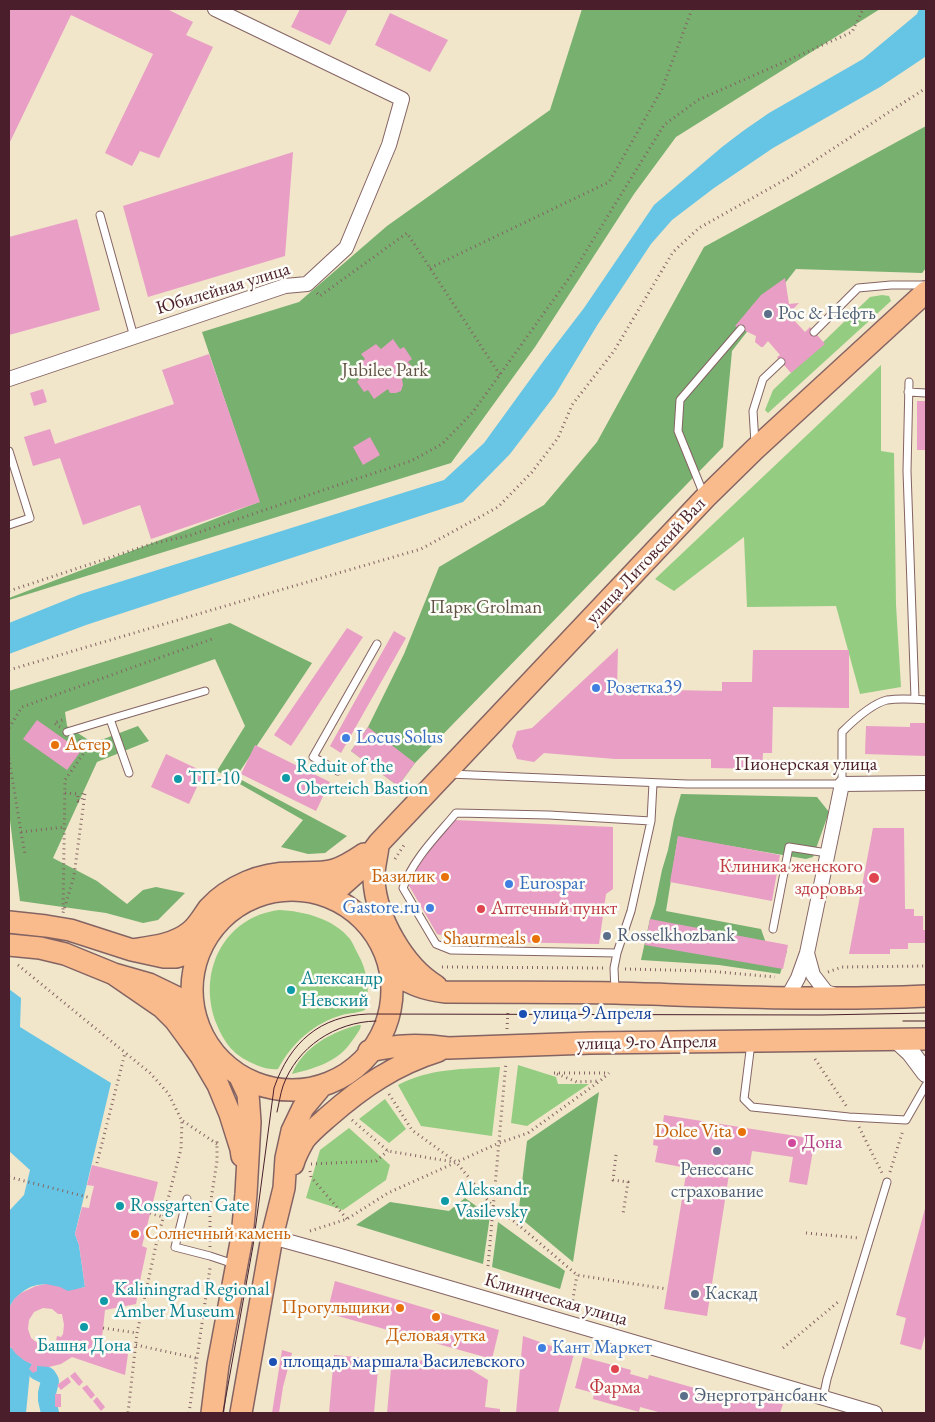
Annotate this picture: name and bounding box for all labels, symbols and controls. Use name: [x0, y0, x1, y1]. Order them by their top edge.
street label: Юбилейная улица: [153, 258, 293, 320]
place label: Рос & Нефть: [778, 303, 876, 325]
marker: Рос & Нефть: [762, 308, 774, 320]
park label: Jubilee Park: [342, 360, 428, 382]
street label: улица Литовский Вал: [581, 493, 711, 629]
park label: Парк Grolman: [430, 597, 542, 619]
place label: Розетка39: [606, 677, 682, 699]
marker: Розетка39: [590, 682, 602, 694]
place label: Locus Solus: [356, 727, 443, 749]
marker: Locus Solus: [340, 732, 352, 744]
place label: Астер: [65, 734, 111, 756]
marker: Астер: [49, 739, 61, 751]
street label: Пионерская улица: [735, 754, 877, 776]
place label: Reduit of the Oberteich Bastion: [296, 756, 428, 800]
place label: ТП-10: [188, 768, 240, 790]
marker: Reduit of the Oberteich Bastion: [280, 772, 292, 784]
marker: ТП-10: [172, 773, 184, 785]
place label: Клиника женского здоровья: [719, 856, 863, 900]
place label: Базилик: [371, 866, 435, 888]
marker: Базилик: [439, 871, 451, 883]
marker: Клиника женского здоровья: [867, 871, 881, 885]
place label: Eurospar: [519, 873, 585, 895]
marker: Eurospar: [503, 878, 515, 890]
place label: Gastore.ru: [343, 897, 420, 919]
place label: Аптечный пункт: [491, 898, 617, 920]
marker: Gastore.ru: [424, 902, 436, 914]
marker: Аптечный пункт: [475, 903, 487, 915]
place label: Rosselkhozbank: [617, 925, 735, 947]
place label: Shaurmeals: [443, 928, 526, 950]
marker: Rosselkhozbank: [601, 930, 613, 942]
marker: Shaurmeals: [530, 933, 542, 945]
place label: Александр Невский: [301, 968, 383, 1012]
marker: Александр Невский: [285, 984, 297, 996]
place label: улица 9 Апреля: [533, 1003, 652, 1025]
marker: улица 9 Апреля: [517, 1008, 529, 1020]
street label: улица 9-го Апреля: [577, 1030, 717, 1056]
place label: Dolce Vita: [655, 1121, 732, 1143]
marker: Dolce Vita: [736, 1126, 748, 1138]
place label: Дона: [802, 1132, 842, 1154]
marker: Дона: [786, 1137, 798, 1149]
marker: Ренессанс страхование: [711, 1145, 723, 1157]
place label: Ренессанс страхование: [671, 1159, 763, 1203]
place label: Aleksandr Vasilevsky: [455, 1179, 529, 1223]
place label: Rossgarten Gate: [130, 1195, 249, 1217]
marker: Aleksandr Vasilevsky: [439, 1195, 451, 1207]
marker: Rossgarten Gate: [114, 1200, 126, 1212]
place label: Солнечный камень: [145, 1223, 291, 1245]
marker: Солнечный камень: [129, 1228, 141, 1240]
street label: Клиническая улица: [482, 1269, 630, 1331]
place label: Kaliningrad Regional Amber Museum: [114, 1279, 270, 1323]
place label: Каскад: [705, 1283, 758, 1305]
marker: Каскад: [689, 1288, 701, 1300]
marker: Kaliningrad Regional Amber Museum: [98, 1295, 110, 1307]
place label: Прогульщики: [282, 1297, 390, 1319]
marker: Прогульщики: [394, 1302, 406, 1314]
marker: Деловая утка: [430, 1311, 442, 1323]
marker: Башня Дона: [78, 1321, 90, 1333]
place label: Деловая утка: [386, 1325, 486, 1347]
place label: Башня Дона: [37, 1335, 131, 1357]
place label: Кант Маркет: [552, 1337, 652, 1359]
marker: Кант Маркет: [536, 1342, 548, 1354]
place label: площадь маршала Василевского: [283, 1351, 525, 1373]
marker: площадь маршала Василевского: [267, 1356, 279, 1368]
marker: Фарма: [609, 1363, 621, 1375]
place label: Фарма: [589, 1377, 641, 1399]
place label: Энерготрансбанк: [694, 1385, 827, 1407]
marker: Энерготрансбанк: [678, 1390, 690, 1402]

